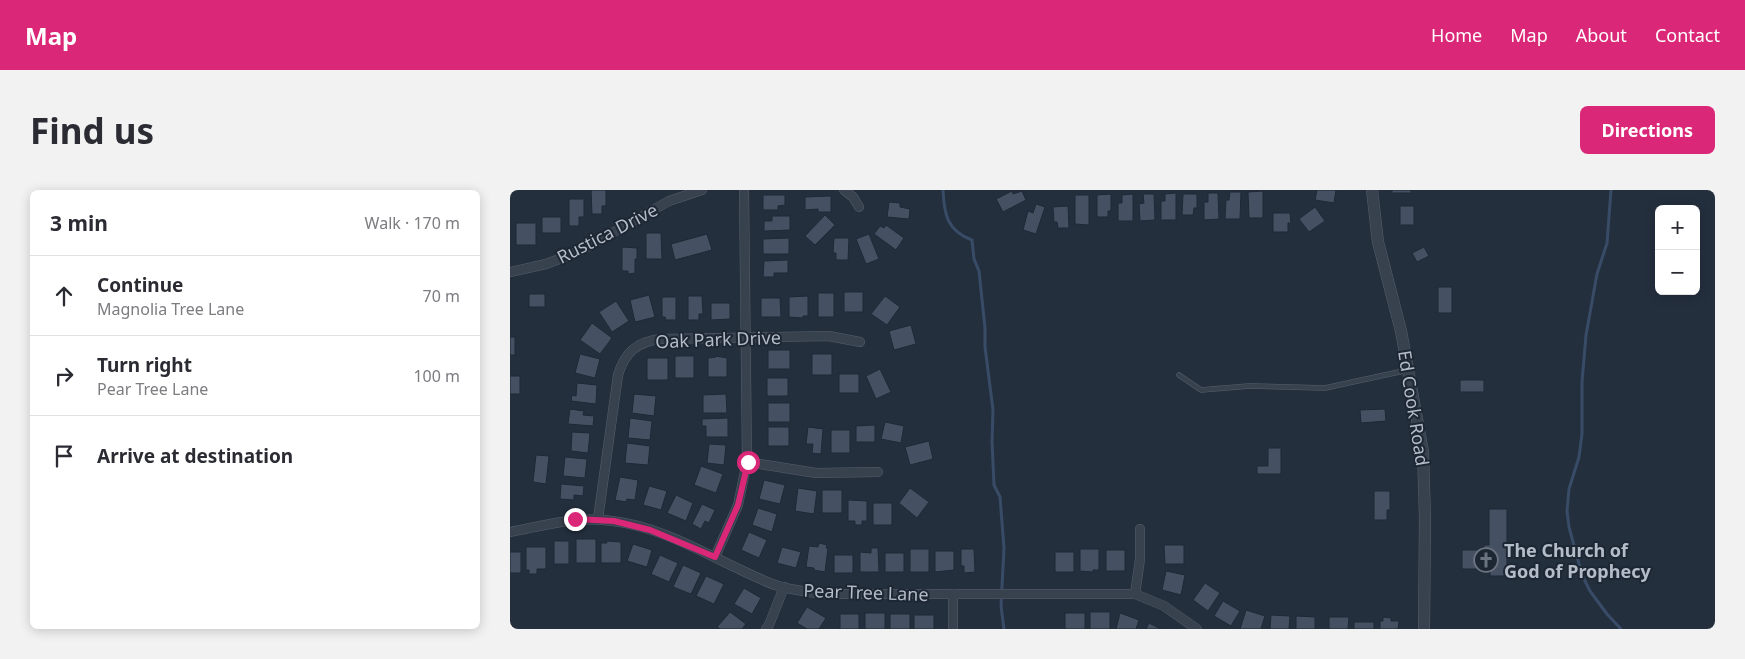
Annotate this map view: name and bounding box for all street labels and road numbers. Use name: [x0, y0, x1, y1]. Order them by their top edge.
street label: Rustica Drive: [553, 197, 661, 269]
street label: Oak Park Drive: [655, 325, 781, 353]
street label: Ed Cook Road: [1393, 349, 1435, 467]
street label: Pear Tree Lane: [803, 578, 929, 606]

